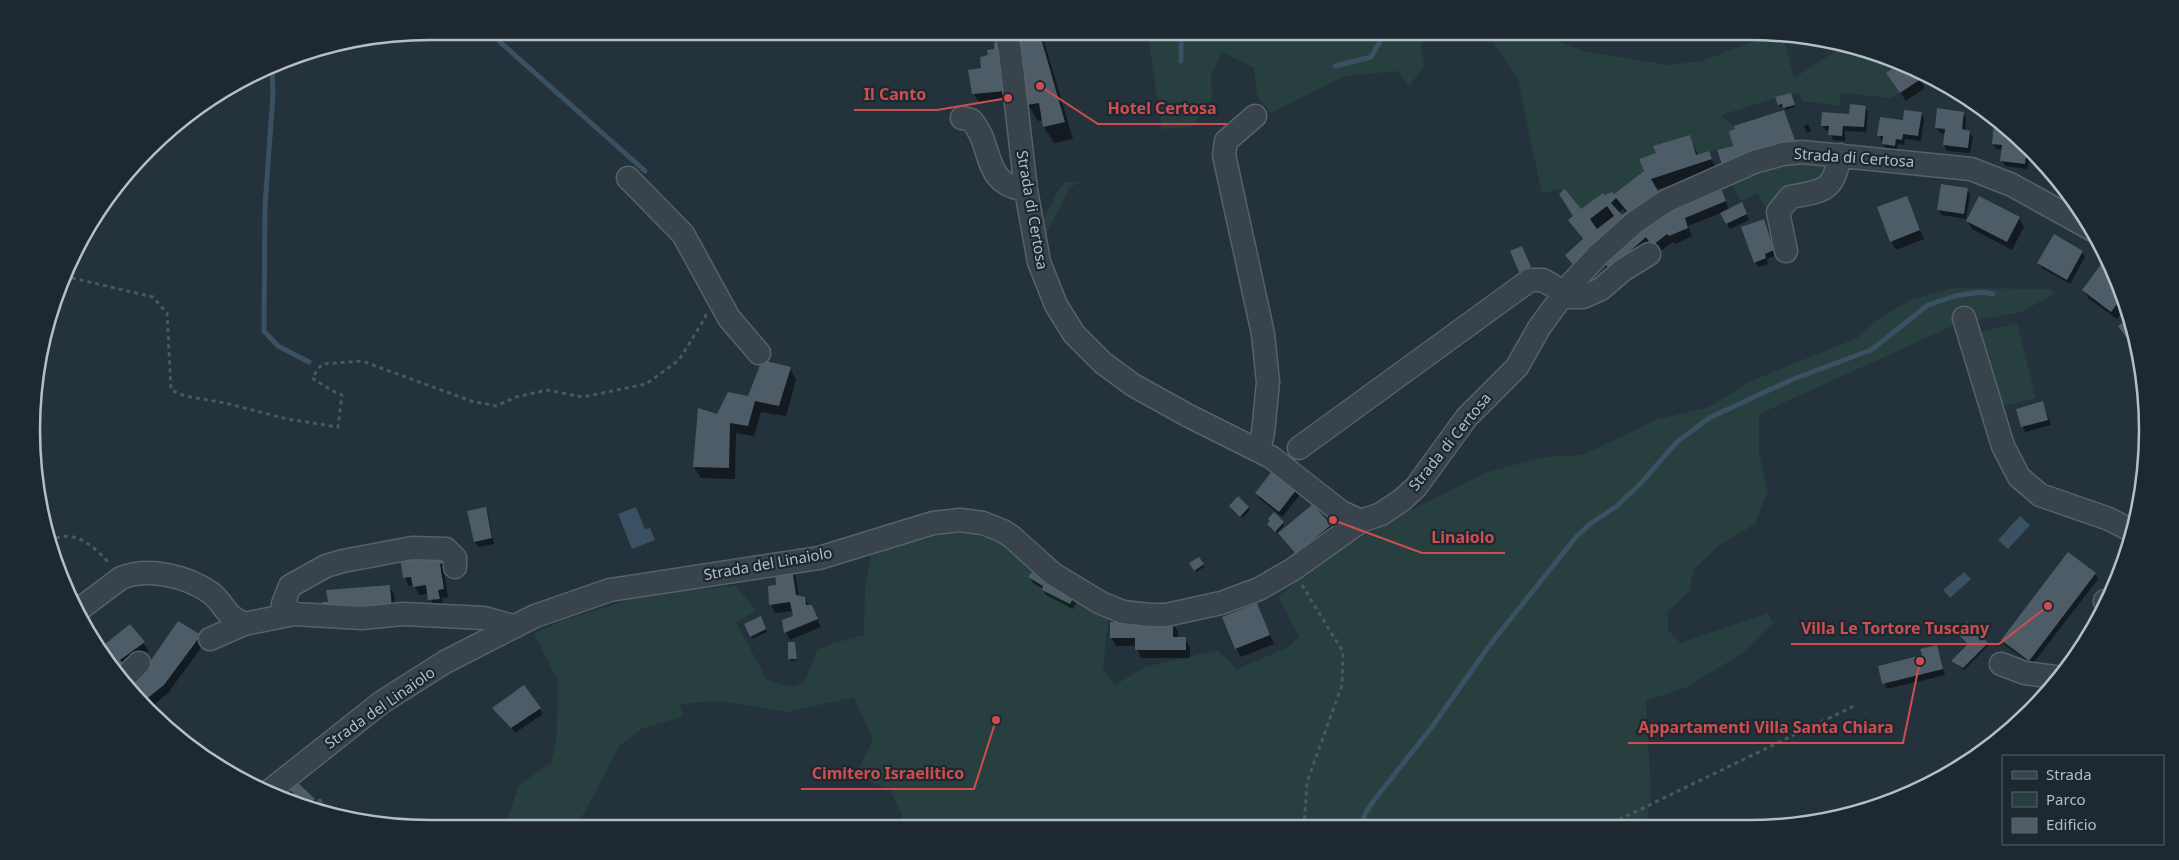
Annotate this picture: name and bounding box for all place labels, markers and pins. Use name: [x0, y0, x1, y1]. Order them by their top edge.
callout: Il Canto: [854, 79, 937, 110]
callout: Hotel Certosa: [1098, 93, 1227, 124]
callout: Linaiolo: [1422, 522, 1505, 553]
callout: Villa Le Tortore Tuscany: [1791, 613, 1999, 644]
callout: Appartamenti Villa Santa Chiara: [1628, 712, 1903, 743]
callout: Cimitero Israelitico: [801, 758, 974, 789]

